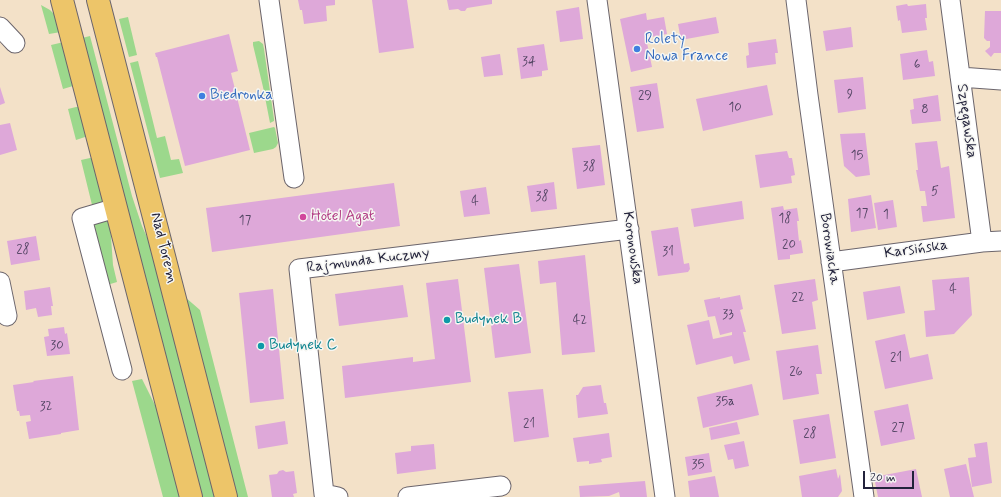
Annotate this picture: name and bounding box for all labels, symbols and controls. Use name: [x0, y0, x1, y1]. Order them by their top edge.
place label: Rolety Nowa France: [645, 31, 728, 66]
marker: Rolety Nowa France: [632, 44, 642, 54]
house number: 34: [522, 54, 536, 70]
house number: 6: [914, 57, 920, 73]
street label: Szpęgawska: [952, 83, 980, 159]
place label: Biedronka: [210, 87, 273, 105]
house number: 9: [847, 87, 853, 103]
house number: 29: [638, 88, 652, 104]
marker: Biedronka: [197, 91, 207, 101]
house number: 10: [728, 100, 742, 116]
house number: 8: [921, 102, 929, 118]
house number: 15: [851, 148, 863, 164]
house number: 38: [583, 159, 595, 175]
house number: 5: [931, 184, 939, 200]
house number: 38: [536, 189, 548, 205]
house number: 4: [471, 194, 479, 210]
house number: 17: [856, 206, 868, 222]
house number: 1: [883, 207, 889, 223]
place label: Hotel Agat: [311, 208, 374, 226]
street label: Koronowska: [618, 210, 646, 286]
street label: Nad Torem: [146, 211, 180, 285]
house number: 18: [779, 211, 791, 227]
marker: Hotel Agat: [298, 212, 308, 222]
street label: Borowiacka: [815, 212, 843, 286]
house number: 17: [239, 213, 251, 229]
house number: 20: [782, 237, 796, 253]
street label: Karsińska: [883, 237, 949, 263]
house number: 28: [16, 242, 30, 258]
house number: 31: [662, 244, 674, 260]
street label: Rajmunda Kuczmy: [306, 245, 430, 277]
house number: 4: [949, 282, 957, 298]
house number: 22: [791, 290, 805, 306]
house number: 33: [722, 307, 734, 323]
place label: Budynek B: [455, 311, 522, 329]
house number: 42: [573, 313, 587, 329]
marker: Budynek B: [442, 315, 452, 325]
place label: Budynek C: [269, 337, 337, 355]
house number: 30: [50, 338, 64, 354]
marker: Budynek C: [256, 341, 266, 351]
house number: 21: [890, 350, 902, 366]
house number: 26: [789, 364, 803, 380]
house number: 35a: [715, 394, 735, 410]
house number: 32: [40, 399, 52, 415]
house number: 21: [523, 416, 535, 432]
house number: 27: [892, 420, 904, 436]
house number: 28: [803, 426, 817, 442]
house number: 35: [692, 457, 704, 473]
scale bar: [865, 463, 916, 489]
text: 20 m: [870, 470, 896, 486]

